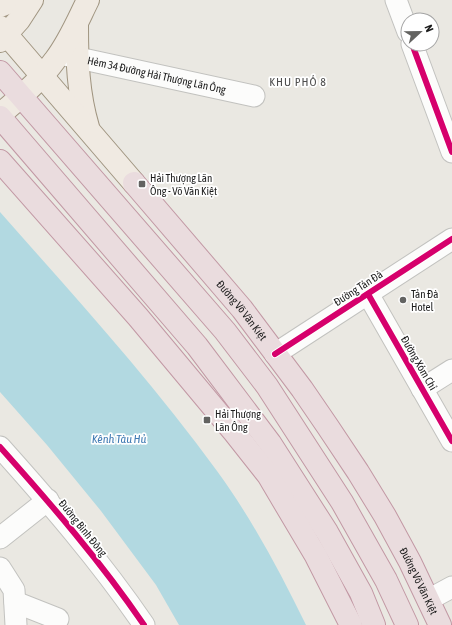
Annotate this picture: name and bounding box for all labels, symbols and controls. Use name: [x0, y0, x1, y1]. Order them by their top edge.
north arrow: [400, 12, 440, 52]
text: N: [422, 23, 436, 34]
street label: Hẻm 34 Đường Hải Thượng Lãn Ông: [86, 54, 227, 96]
district label: KHU PHỐ 8: [269, 75, 327, 89]
place label: Hải Thượng Lãn Ông - Võ Văn Kiệt: [150, 172, 217, 198]
marker: Hải Thượng Lãn Ông - Võ Văn Kiệt: [137, 179, 147, 189]
street label: Đường Tản Đà: [331, 268, 385, 308]
street label: Đường Võ Văn Kiệt: [214, 278, 269, 343]
place label: Tản Đà Hotel: [411, 288, 438, 313]
marker: Tản Đà Hotel: [398, 295, 408, 305]
street label: Đường Xóm Chỉ: [399, 334, 440, 393]
place label: Hải Thượng Lãn Ông: [215, 408, 261, 433]
marker: Hải Thượng Lãn Ông: [202, 415, 212, 425]
water label: Kênh Tàu Hủ: [92, 432, 147, 446]
street label: Đường Bình Đông: [56, 497, 110, 559]
street label: Đường Võ Văn Kiệt: [397, 545, 440, 617]

